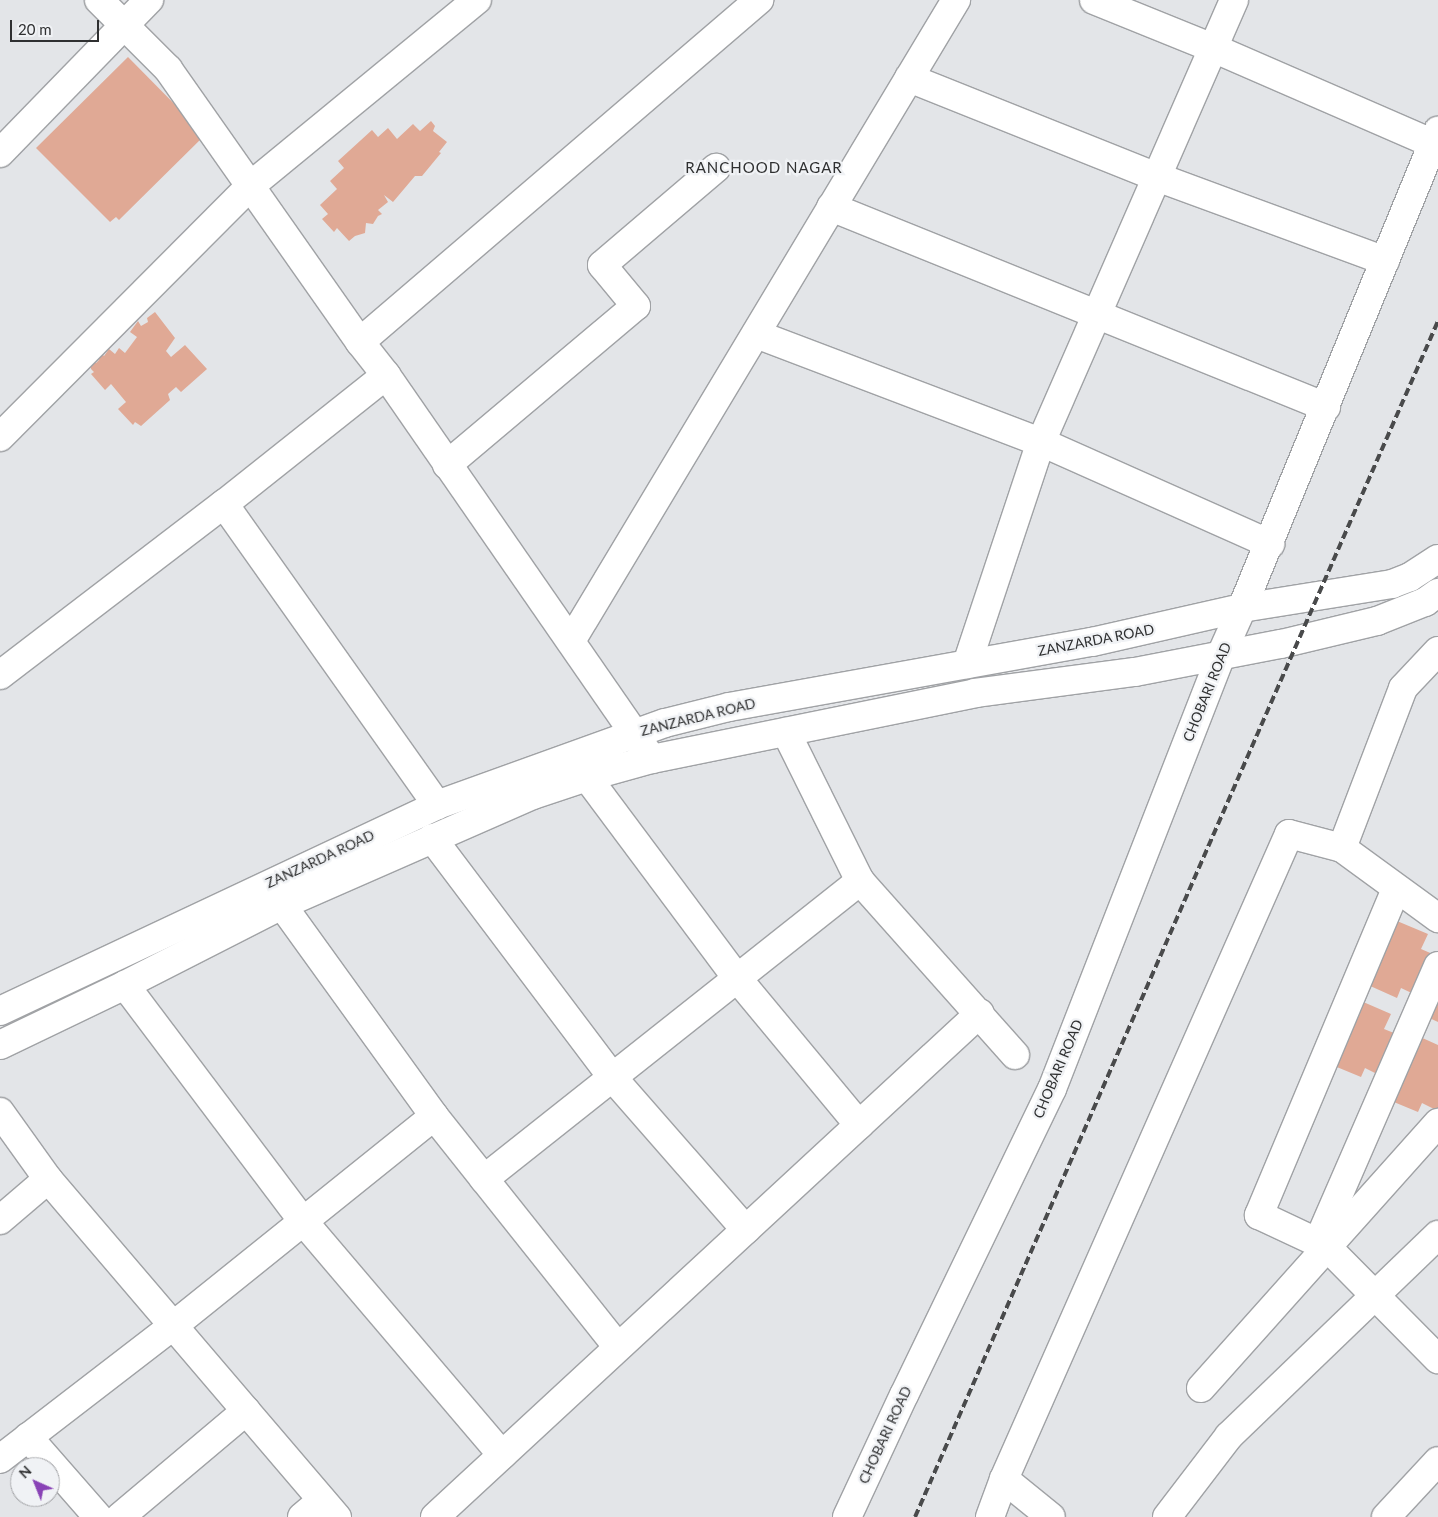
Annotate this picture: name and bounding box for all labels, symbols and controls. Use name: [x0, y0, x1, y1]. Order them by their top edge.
scale bar: [12, 10, 101, 42]
text: 20 m: [18, 20, 52, 38]
district label: RANCHOOD NAGAR: [684, 159, 844, 177]
street label: ZANZARDA ROAD: [1036, 620, 1156, 660]
street label: CHOBARI ROAD: [1179, 640, 1235, 744]
street label: ZANZARDA ROAD: [639, 695, 757, 739]
street label: ZANZARDA ROAD: [263, 826, 377, 892]
street label: CHOBARI ROAD: [1030, 1017, 1086, 1121]
street label: CHOBARI ROAD: [855, 1384, 915, 1486]
north arrow: [10, 1457, 60, 1507]
text: N: [15, 1462, 35, 1481]

